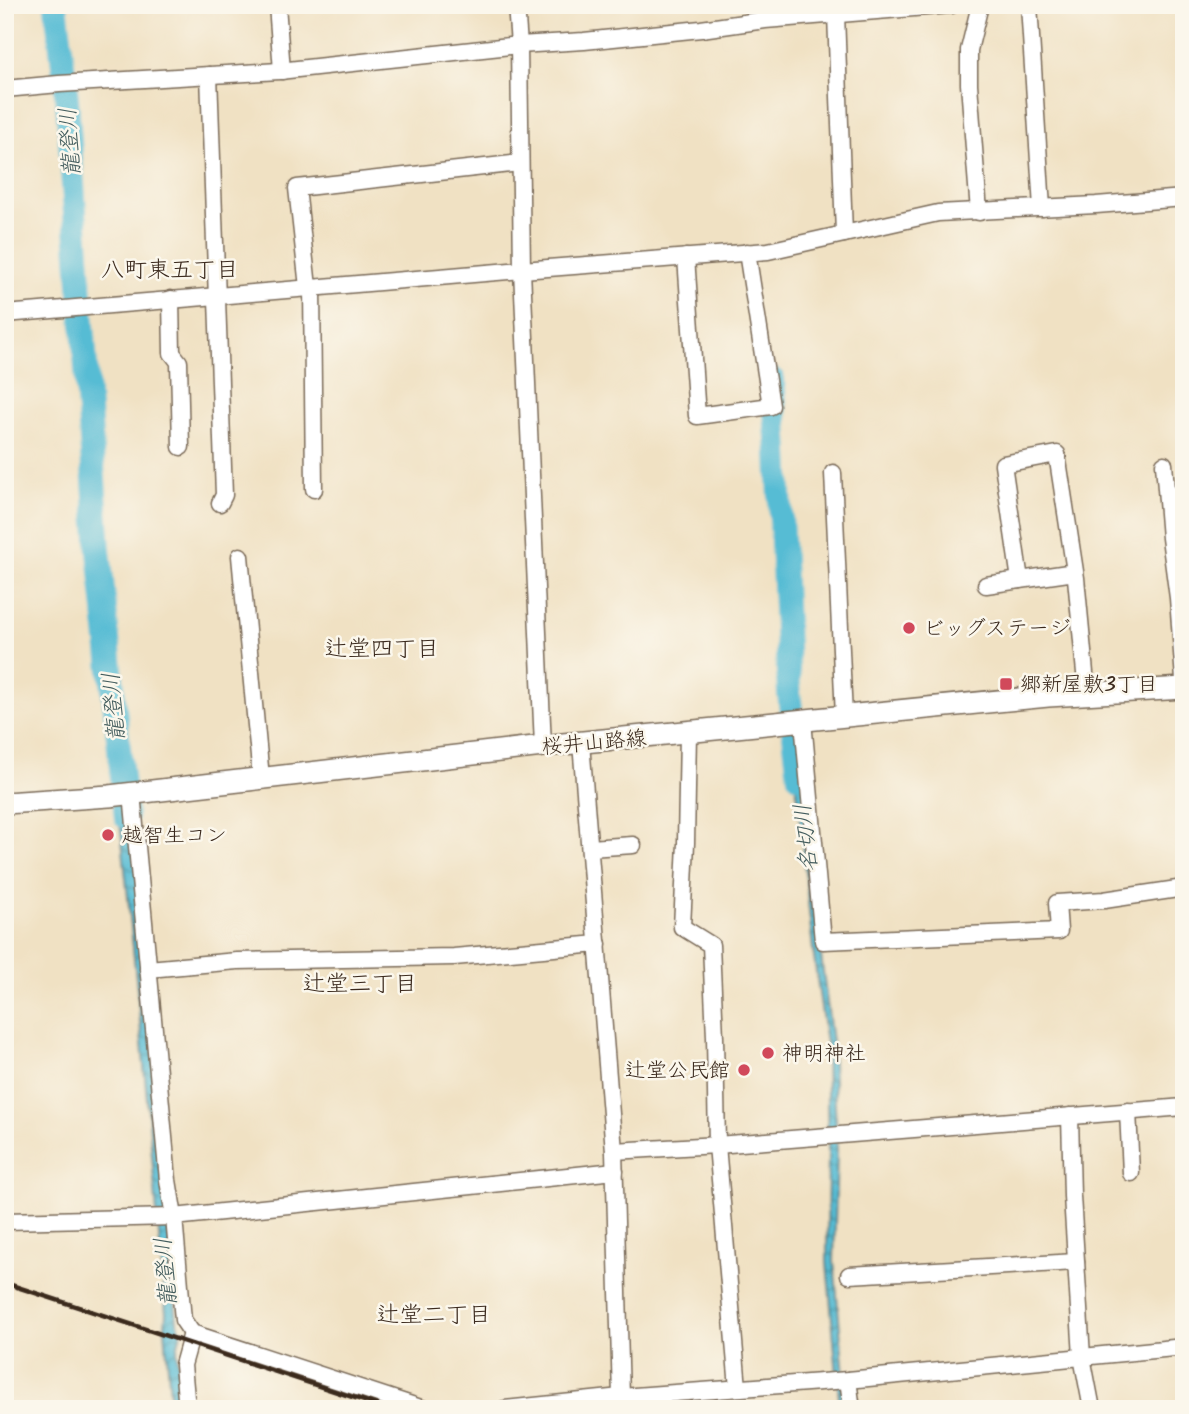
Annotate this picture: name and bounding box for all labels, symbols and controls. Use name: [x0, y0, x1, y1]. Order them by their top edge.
water label: 龍登川: [51, 106, 91, 178]
district label: 八町東五丁目: [101, 253, 239, 289]
place label: ビッグステージ: [923, 613, 1070, 646]
marker: ビッグステージ: [901, 620, 917, 636]
district label: 辻堂四丁目: [325, 632, 440, 668]
place label: 郷新屋敷3丁目: [1020, 669, 1158, 702]
water label: 龍登川: [94, 671, 136, 743]
marker: 郷新屋敷3丁目: [998, 676, 1014, 692]
street label: 桜井山路線: [540, 722, 648, 765]
water label: 名切川: [785, 802, 828, 874]
place label: 越智生コン: [122, 820, 227, 853]
marker: 越智生コン: [100, 827, 116, 843]
district label: 辻堂三丁目: [303, 967, 418, 1003]
place label: 神明神社: [782, 1038, 866, 1071]
marker: 神明神社: [760, 1045, 776, 1061]
place label: 辻堂公民館: [625, 1055, 730, 1088]
marker: 辻堂公民館: [736, 1062, 752, 1078]
water label: 龍登川: [146, 1236, 188, 1308]
district label: 辻堂二丁目: [377, 1298, 492, 1334]

